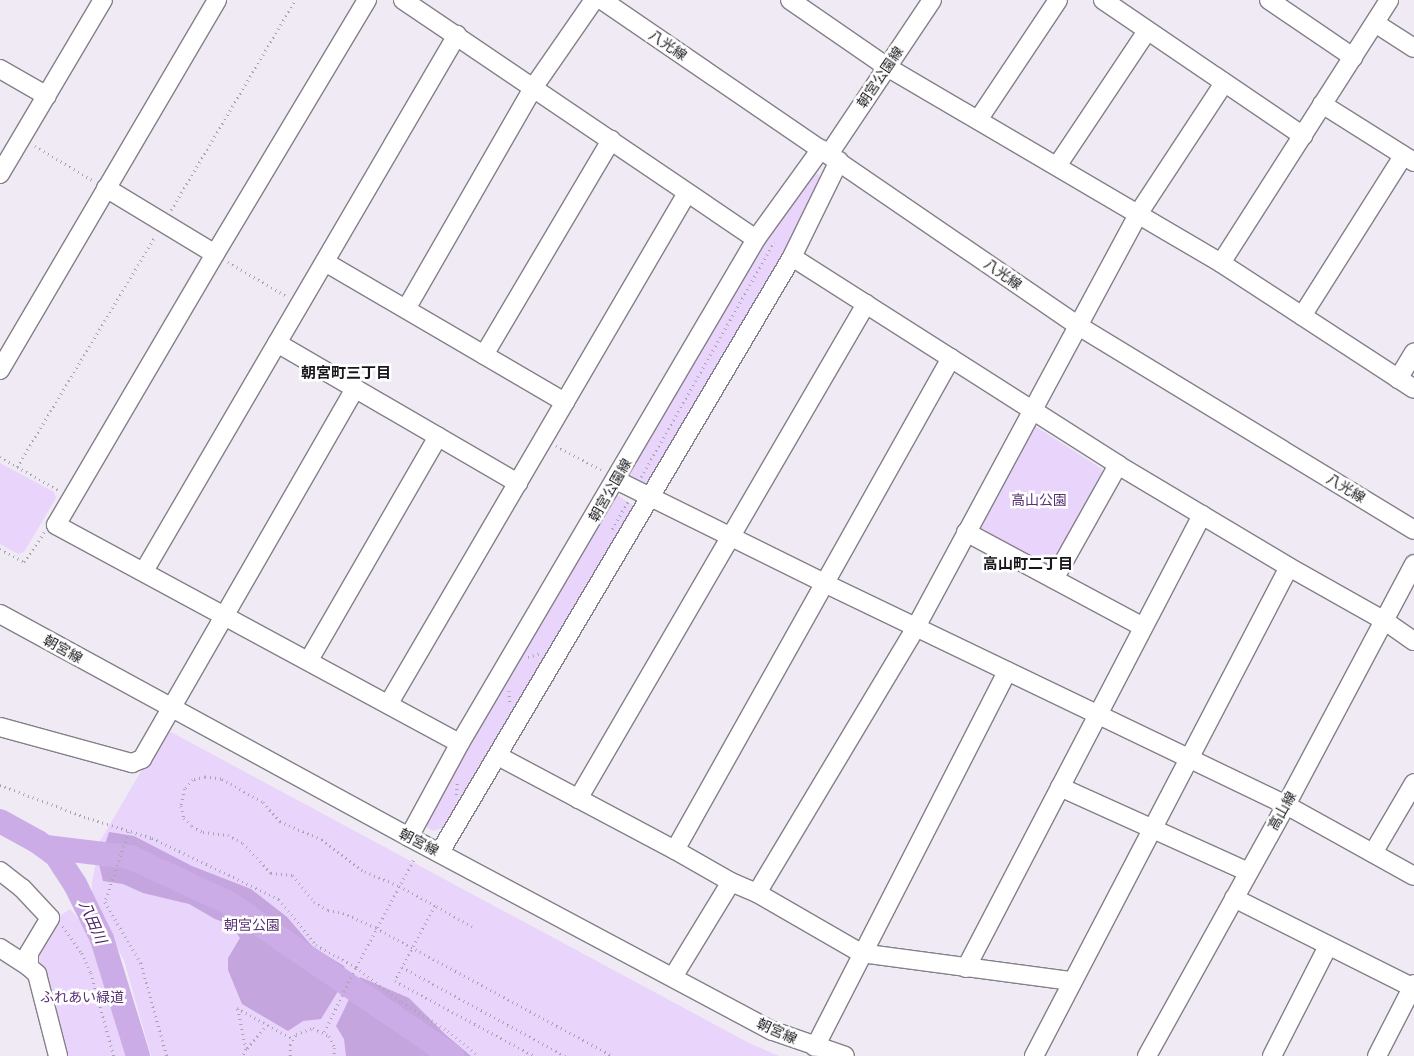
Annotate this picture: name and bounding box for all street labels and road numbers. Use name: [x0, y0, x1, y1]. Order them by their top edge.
street label: 八光線: [646, 26, 690, 64]
street label: 朝宮公園線: [853, 43, 907, 111]
street label: 八光線: [981, 255, 1025, 293]
street label: 朝宮公園線: [585, 455, 635, 525]
street label: 八光線: [1324, 470, 1368, 506]
street label: 朝宮線: [41, 631, 85, 667]
street label: 高山線: [1264, 789, 1300, 833]
street label: 朝宮線: [396, 825, 442, 859]
street label: 朝宮線: [754, 1015, 800, 1047]

